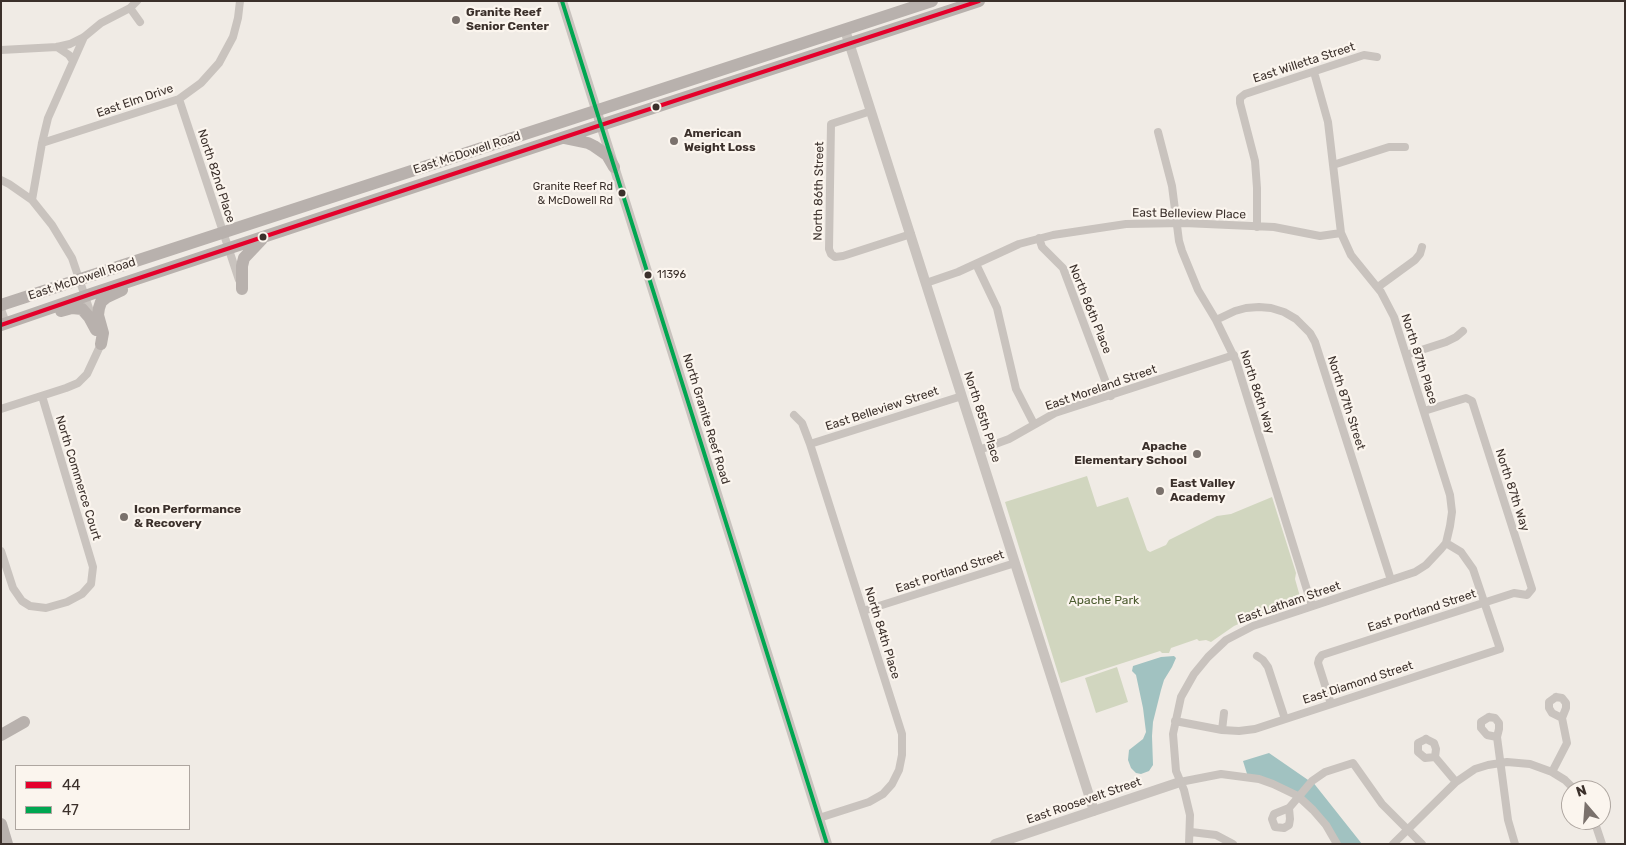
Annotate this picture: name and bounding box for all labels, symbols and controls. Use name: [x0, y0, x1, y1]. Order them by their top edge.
place label: Granite Reef Senior Center: [466, 6, 549, 34]
marker: Granite Reef Senior Center: [450, 14, 462, 26]
street label: East Willetta Street: [1251, 40, 1357, 86]
street label: East Elm Drive: [95, 81, 175, 121]
unlabelled marker: [651, 102, 661, 112]
street label: North 82nd Place: [194, 127, 238, 225]
place label: American Weight Loss: [684, 127, 756, 155]
street label: East McDowell Road: [411, 129, 523, 177]
marker: American Weight Loss: [668, 135, 680, 147]
street label: North 86th Street: [811, 141, 827, 241]
place label: Granite Reef Rd & McDowell Rd: [533, 180, 613, 206]
marker: Granite Reef Rd & McDowell Rd: [617, 188, 627, 198]
street label: East Belleview Place: [1132, 206, 1246, 222]
unlabelled marker: [258, 232, 268, 242]
street label: East McDowell Road: [26, 255, 138, 303]
street label: North 86th Place: [1066, 262, 1114, 356]
place label: 11396: [657, 268, 686, 282]
marker: 11396: [643, 270, 653, 280]
street label: North 87th Place: [1398, 312, 1440, 406]
street label: North 86th Way: [1237, 348, 1277, 436]
street label: North Granite Reef Road: [679, 352, 733, 486]
street label: North 87th Street: [1324, 354, 1368, 452]
street label: East Moreland Street: [1043, 362, 1159, 414]
street label: North 85th Place: [960, 370, 1004, 464]
street label: East Belleview Street: [824, 384, 940, 434]
street label: North Commerce Court: [52, 414, 104, 542]
place label: Apache Elementary School: [1074, 440, 1187, 468]
street label: North 87th Way: [1492, 447, 1532, 533]
marker: Apache Elementary School: [1191, 448, 1203, 460]
place label: East Valley Academy: [1170, 477, 1235, 505]
marker: East Valley Academy: [1154, 485, 1166, 497]
place label: Icon Performance & Recovery: [134, 503, 241, 531]
marker: Icon Performance & Recovery: [118, 511, 130, 523]
street label: East Portland Street: [894, 548, 1006, 596]
street label: East Latham Street: [1236, 579, 1342, 627]
street label: North 84th Place: [861, 585, 903, 681]
street label: East Portland Street: [1366, 587, 1478, 635]
park label: Apache Park: [1069, 594, 1139, 608]
street label: East Diamond Street: [1301, 658, 1415, 708]
legend: [15, 765, 190, 830]
street label: East Roosevelt Street: [1025, 775, 1143, 827]
text: 44: [62, 776, 81, 794]
north arrow: [1561, 780, 1611, 830]
text: N: [1574, 782, 1589, 801]
text: 47: [62, 801, 79, 819]

